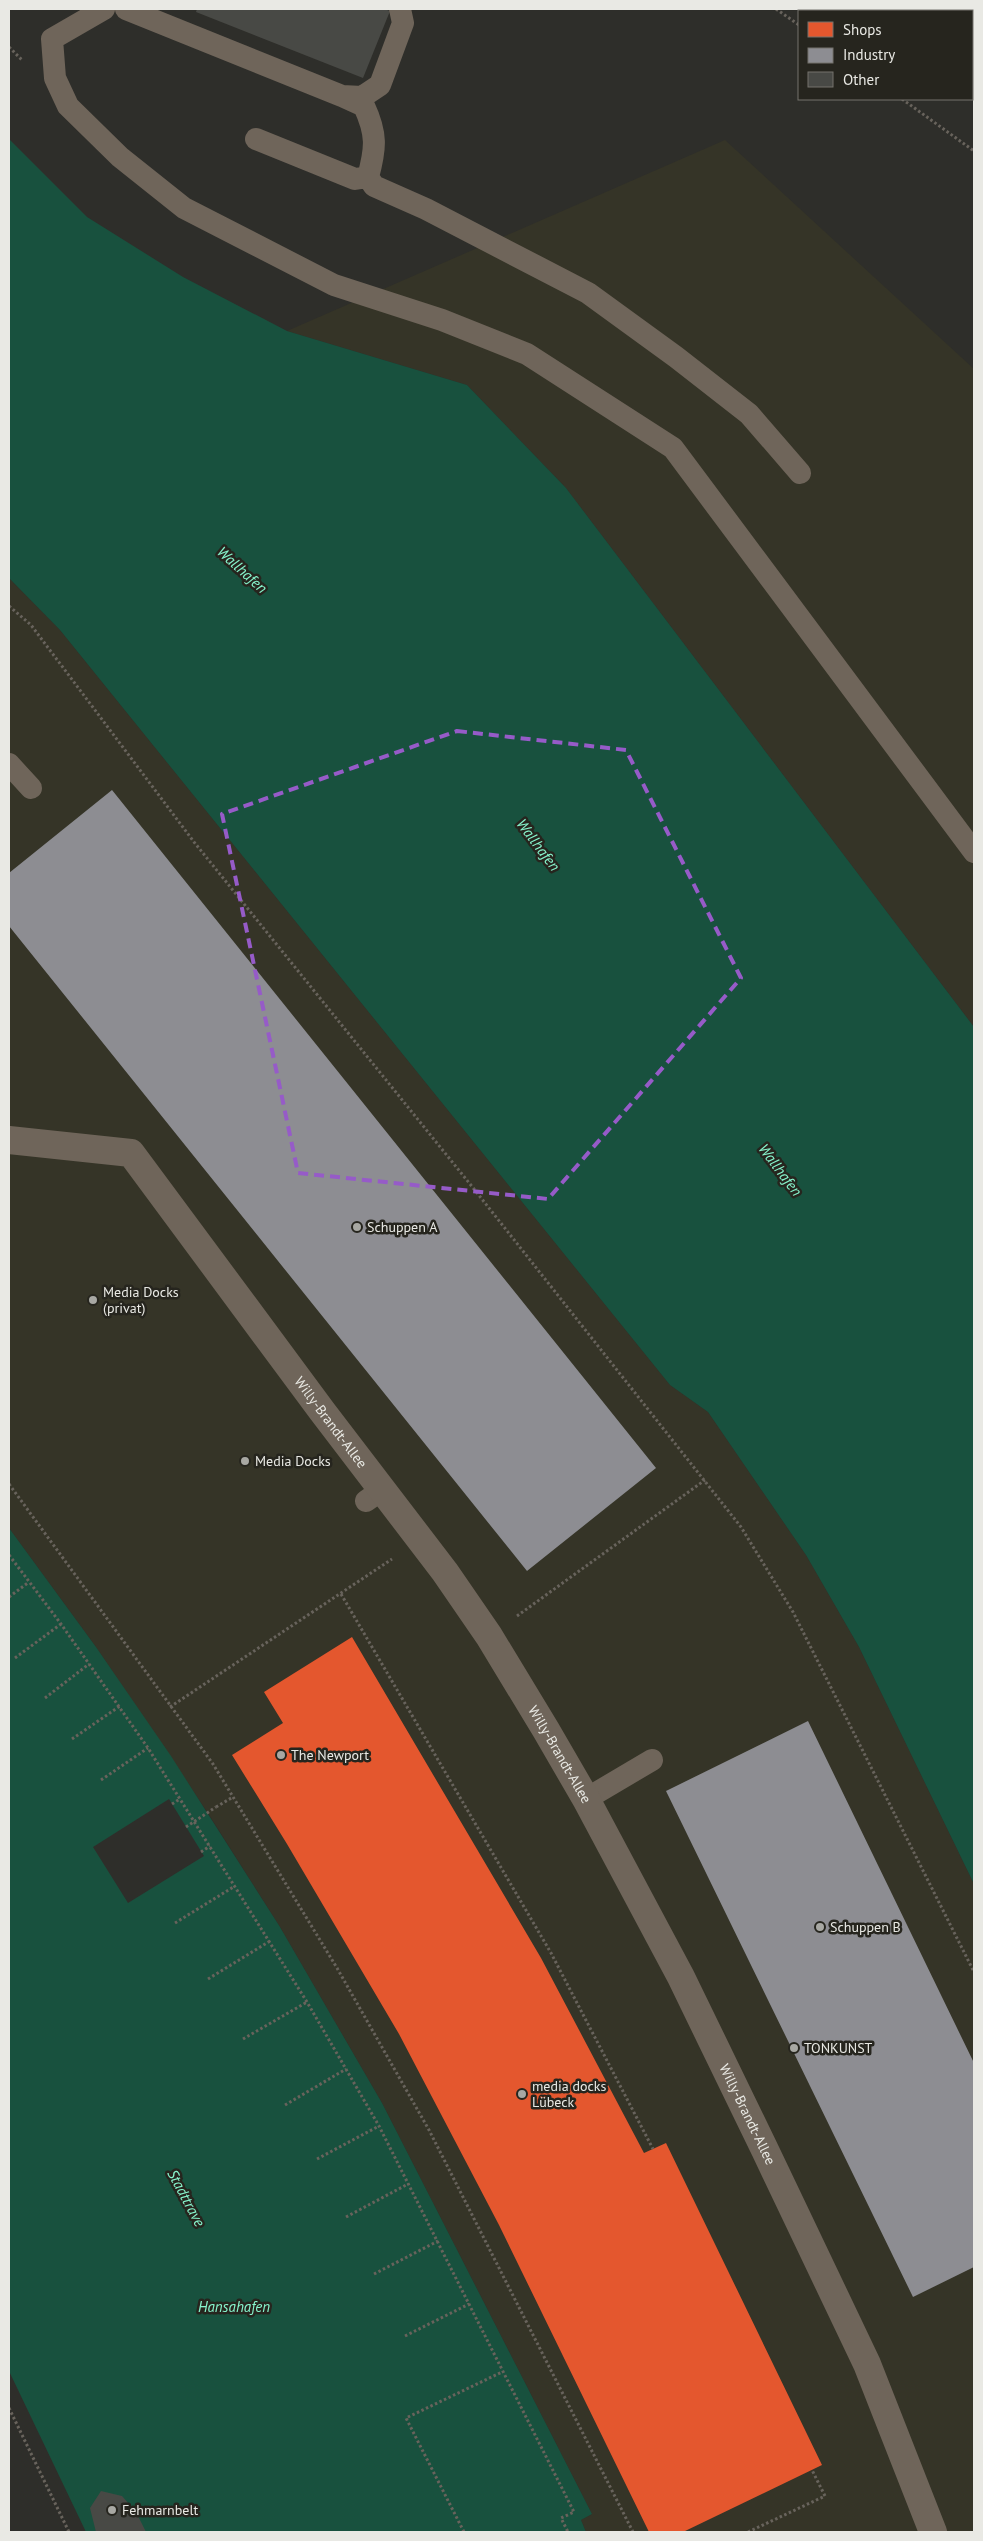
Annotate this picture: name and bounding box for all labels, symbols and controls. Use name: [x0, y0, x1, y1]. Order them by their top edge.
legend: [798, 10, 973, 100]
text: Shops: [843, 20, 882, 39]
text: Industry: [843, 45, 895, 64]
text: Other: [843, 70, 879, 89]
water label: Wallhafen: [213, 542, 271, 597]
water label: Wallhafen: [512, 815, 564, 875]
water label: Wallhafen: [754, 1140, 806, 1200]
place label: Schuppen A: [367, 1218, 438, 1236]
marker: Schuppen A: [351, 1221, 363, 1233]
place label: Media Docks (privat): [103, 1283, 179, 1317]
marker: Media Docks (privat): [87, 1294, 99, 1306]
street label: Willy-Brandt-Allee: [291, 1373, 371, 1472]
place label: Media Docks: [255, 1452, 331, 1470]
marker: Media Docks: [239, 1455, 251, 1467]
street label: Willy-Brandt-Allee: [524, 1702, 595, 1806]
place label: The Newport: [291, 1746, 369, 1764]
marker: The Newport: [275, 1749, 287, 1761]
place label: Schuppen B: [830, 1918, 901, 1936]
marker: Schuppen B: [814, 1921, 826, 1933]
place label: TONKUNST: [804, 2039, 873, 2057]
marker: TONKUNST: [788, 2042, 800, 2054]
street label: Willy-Brandt-Allee: [716, 2061, 780, 2168]
place label: media docks Lübeck: [532, 2077, 607, 2111]
marker: media docks Lübeck: [516, 2088, 528, 2100]
water label: Stadttrave: [163, 2166, 209, 2230]
water label: Hansahafen: [198, 2297, 270, 2316]
place label: Fehmarnbelt: [122, 2501, 198, 2519]
marker: Fehmarnbelt: [106, 2504, 118, 2516]

